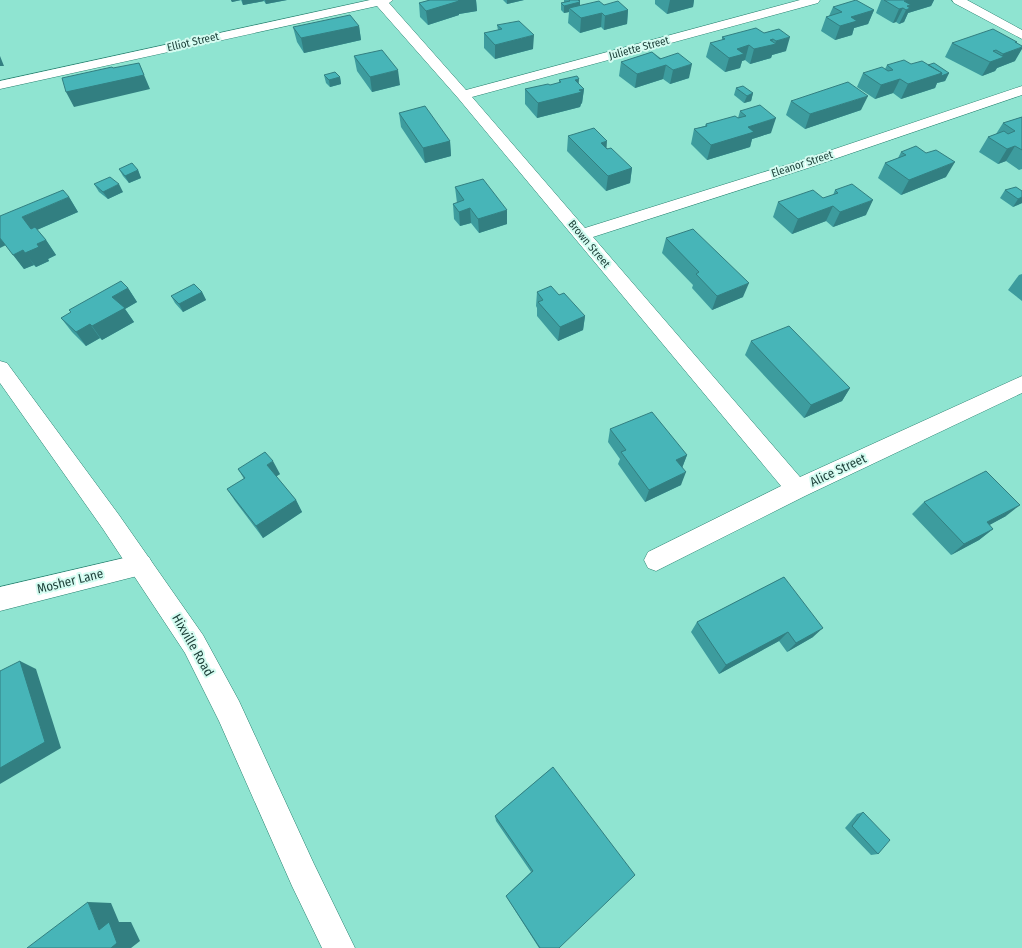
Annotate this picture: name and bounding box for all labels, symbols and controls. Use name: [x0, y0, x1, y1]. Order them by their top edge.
street label: Elliot Street: [166, 30, 221, 54]
street label: Juliette Street: [607, 34, 671, 62]
street label: Eleanor Street: [770, 148, 835, 180]
street label: Brown Street: [565, 218, 613, 271]
street label: Alice Street: [807, 450, 869, 490]
street label: Mosher Lane: [35, 566, 105, 596]
street label: Hixville Road: [169, 611, 217, 679]

